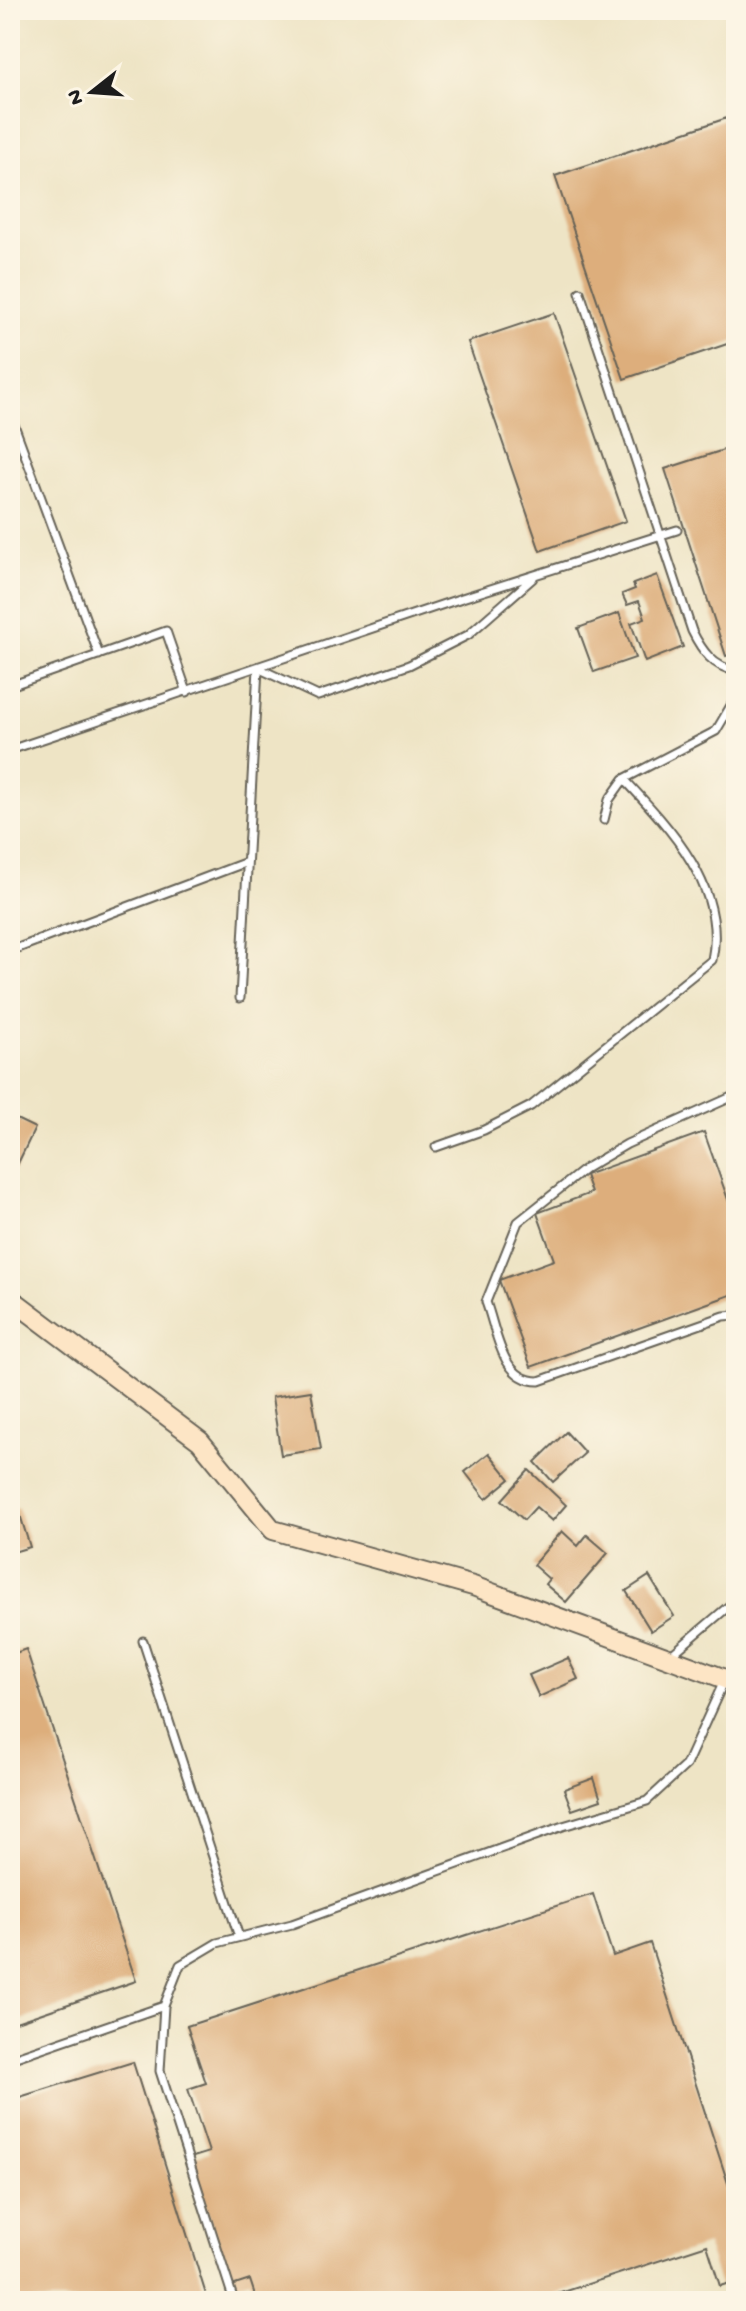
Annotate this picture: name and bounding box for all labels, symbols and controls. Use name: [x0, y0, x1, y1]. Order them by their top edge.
north arrow: [52, 52, 132, 132]
text: N: [62, 86, 91, 107]

